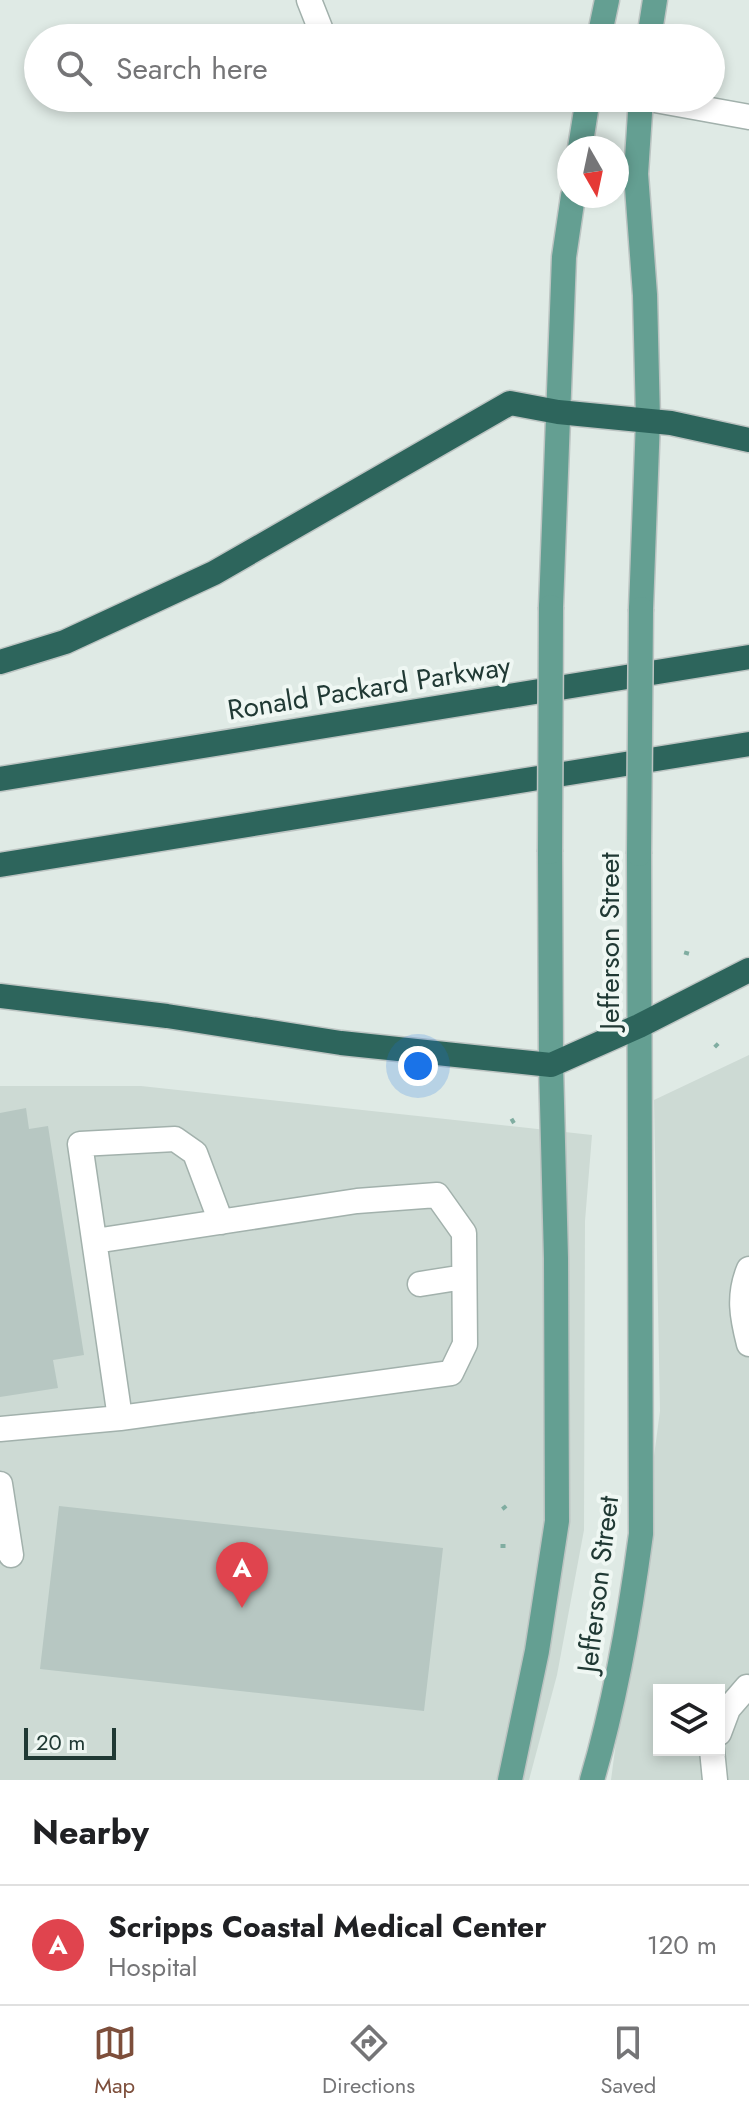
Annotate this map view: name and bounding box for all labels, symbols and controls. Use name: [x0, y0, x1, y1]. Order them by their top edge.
search box: [24, 24, 725, 112]
icon: search: [52, 46, 96, 90]
text: Search here: [116, 47, 268, 90]
north arrow: [557, 136, 629, 208]
street label: Ronald Packard Parkway: [225, 645, 514, 731]
street label: Jefferson Street: [589, 852, 630, 1034]
your location: [398, 1046, 438, 1086]
street label: Jefferson Street: [566, 1493, 629, 1679]
pin: A: [216, 1542, 268, 1608]
map controls: [653, 1684, 725, 1756]
button: layers: [653, 1684, 725, 1756]
scale bar: [24, 1724, 116, 1760]
text: 20 m: [36, 1726, 85, 1758]
text: Nearby: [32, 1808, 149, 1857]
text: Scripps Coastal Medical Center: [108, 1905, 547, 1948]
text: A: [48, 1926, 68, 1964]
text: 120 m: [647, 1926, 717, 1964]
text: Hospital: [108, 1948, 198, 1986]
tab: Map: [93, 2021, 137, 2101]
tab: Directions: [322, 2021, 415, 2101]
tab: Saved: [601, 2021, 656, 2101]

